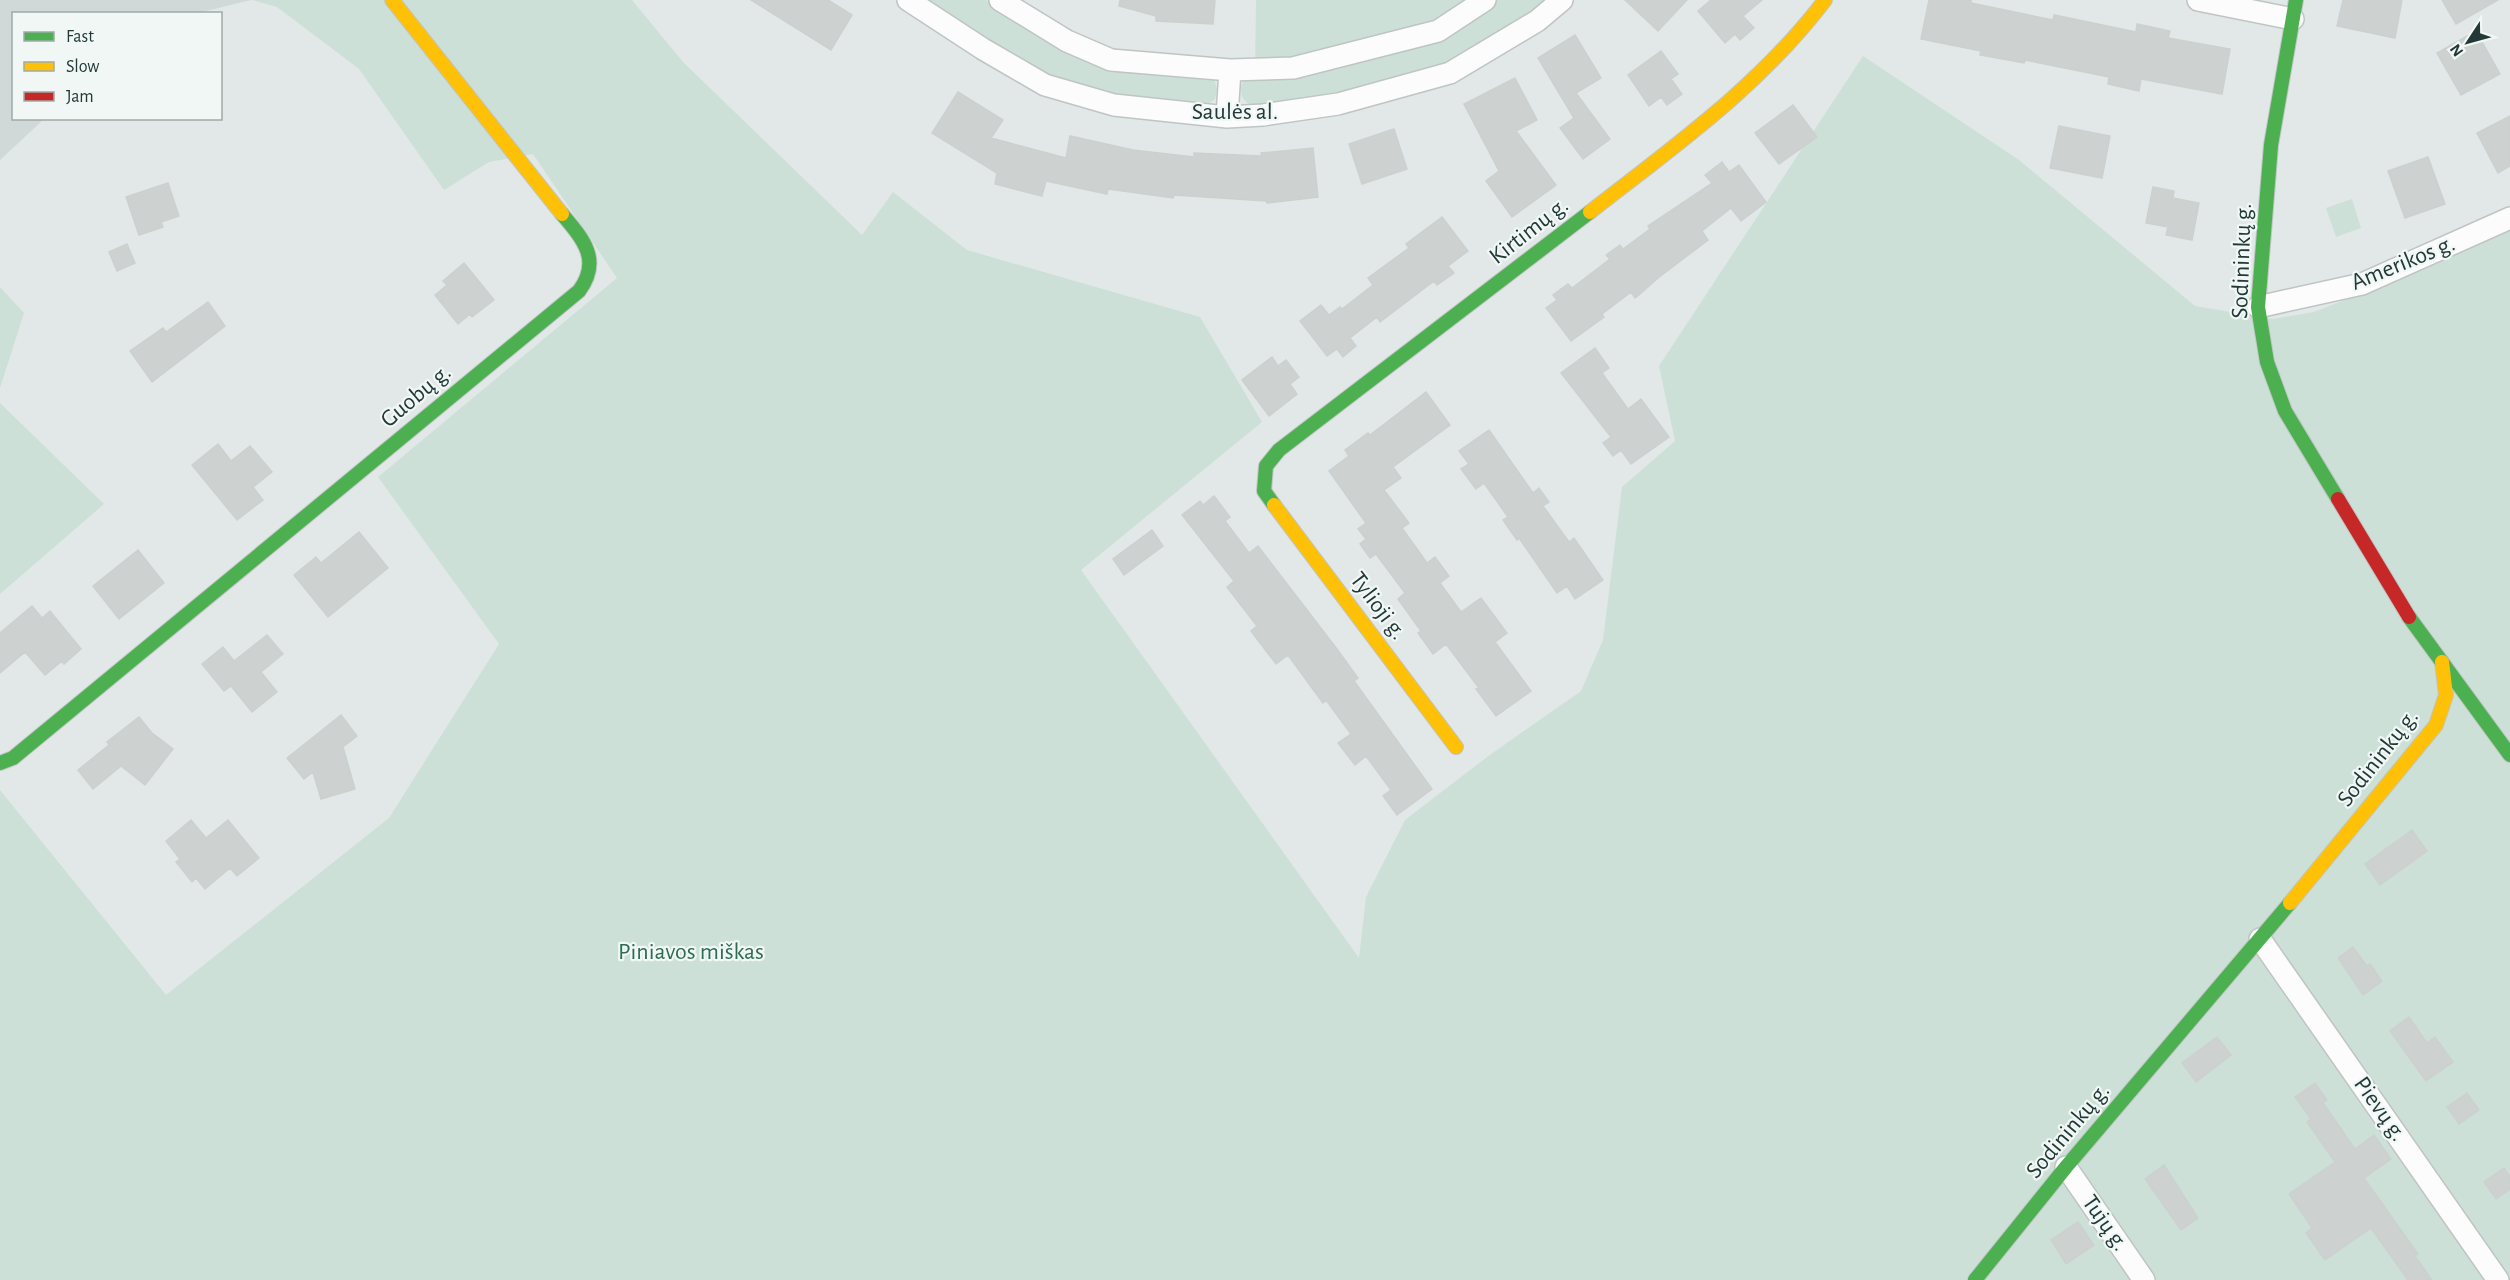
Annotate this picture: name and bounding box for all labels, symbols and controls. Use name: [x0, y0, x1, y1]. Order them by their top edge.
legend: [12, 12, 222, 120]
north arrow: [2438, 12, 2498, 72]
text: Fast: [66, 28, 94, 46]
text: N: [2447, 41, 2466, 59]
text: Slow: [66, 58, 99, 76]
text: Jam: [66, 88, 94, 106]
street label: Saulės al.: [1192, 100, 1278, 124]
street label: Kirtimų g.: [1485, 193, 1573, 269]
street label: Sodininkų g.: [2228, 203, 2256, 319]
street label: Amerikos g.: [2348, 231, 2458, 295]
street label: Guobų g.: [376, 360, 456, 432]
street label: Tylioji g.: [1345, 568, 1411, 644]
street label: Sodininkų g.: [2333, 705, 2423, 811]
park label: Piniavos miškas: [618, 940, 764, 964]
street label: Pievų g.: [2349, 1072, 2411, 1146]
street label: Sodininkų g.: [2022, 1079, 2114, 1183]
street label: Tujų g.: [2077, 1191, 2133, 1255]

